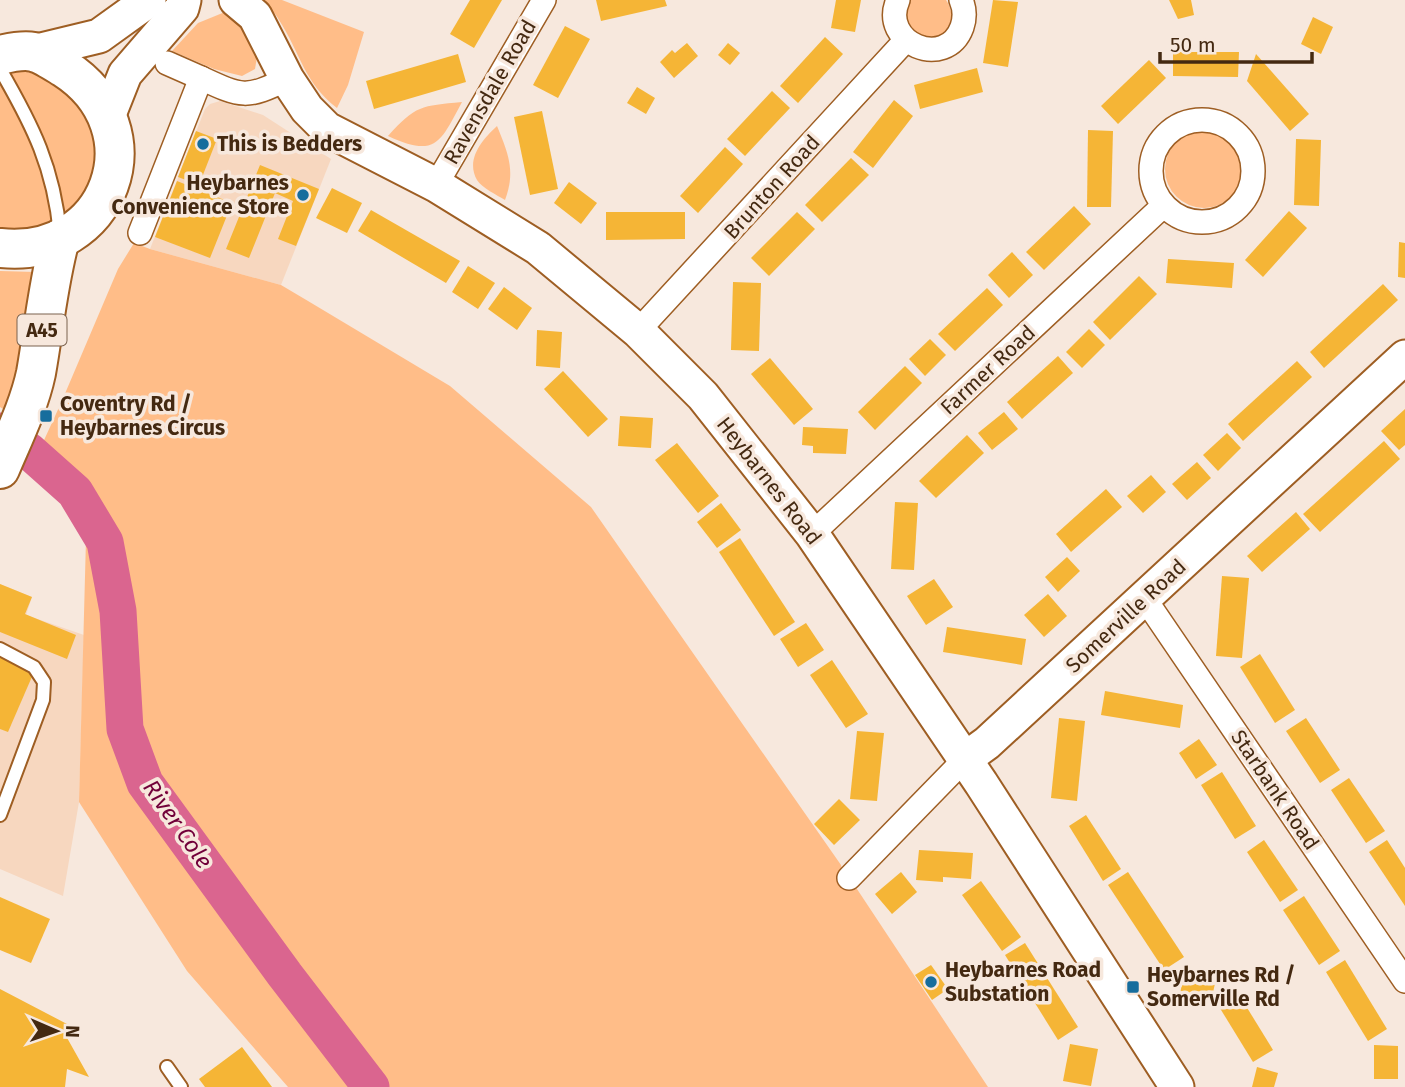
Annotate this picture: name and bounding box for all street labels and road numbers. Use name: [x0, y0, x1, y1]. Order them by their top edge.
street label: Ravensdale Road: [438, 15, 542, 169]
street label: Brunton Road: [718, 130, 826, 244]
road number: A45: [18, 314, 66, 346]
street label: Farmer Road: [935, 320, 1041, 420]
street label: Heybarnes Road: [711, 412, 827, 550]
street label: Somerville Road: [1060, 554, 1192, 678]
street label: Starbank Road: [1225, 725, 1325, 855]

